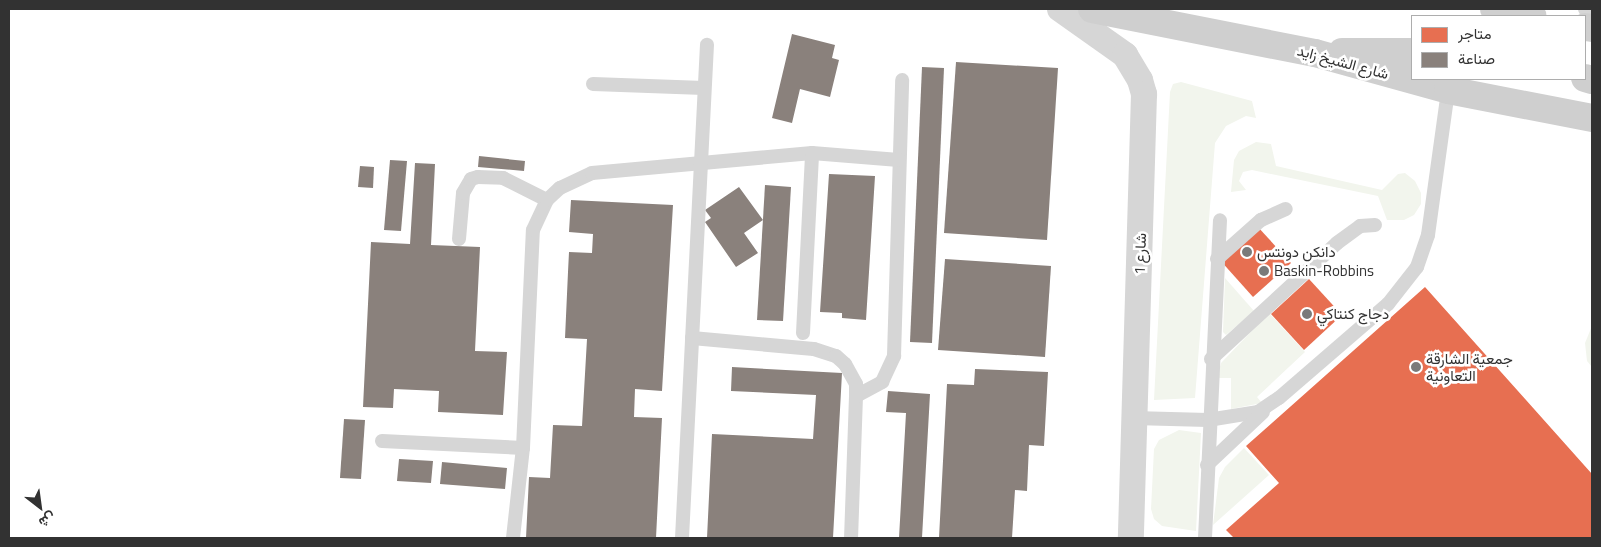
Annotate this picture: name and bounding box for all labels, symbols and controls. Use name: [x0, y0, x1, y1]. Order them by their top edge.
legend: [1411, 15, 1586, 80]
text: متاجر: [1458, 22, 1492, 45]
street label: شارع الشيخ زايد: [1295, 41, 1391, 83]
text: صناعة: [1458, 47, 1495, 70]
street label: شارع 1: [1130, 233, 1150, 275]
place label: دانكن دونتس: [1257, 243, 1336, 261]
marker: دانكن دونتس: [1241, 246, 1253, 258]
place label: Baskin-Robbins: [1274, 262, 1374, 280]
marker: Baskin-Robbins: [1258, 265, 1270, 277]
place label: دجاج كنتاكي: [1317, 305, 1389, 323]
marker: دجاج كنتاكي: [1301, 308, 1313, 320]
place label: جمعية الشارقة التعاونية: [1426, 349, 1513, 384]
marker: جمعية الشارقة التعاونية: [1410, 361, 1422, 373]
north arrow: [15, 482, 65, 532]
text: ش: [35, 507, 60, 534]

